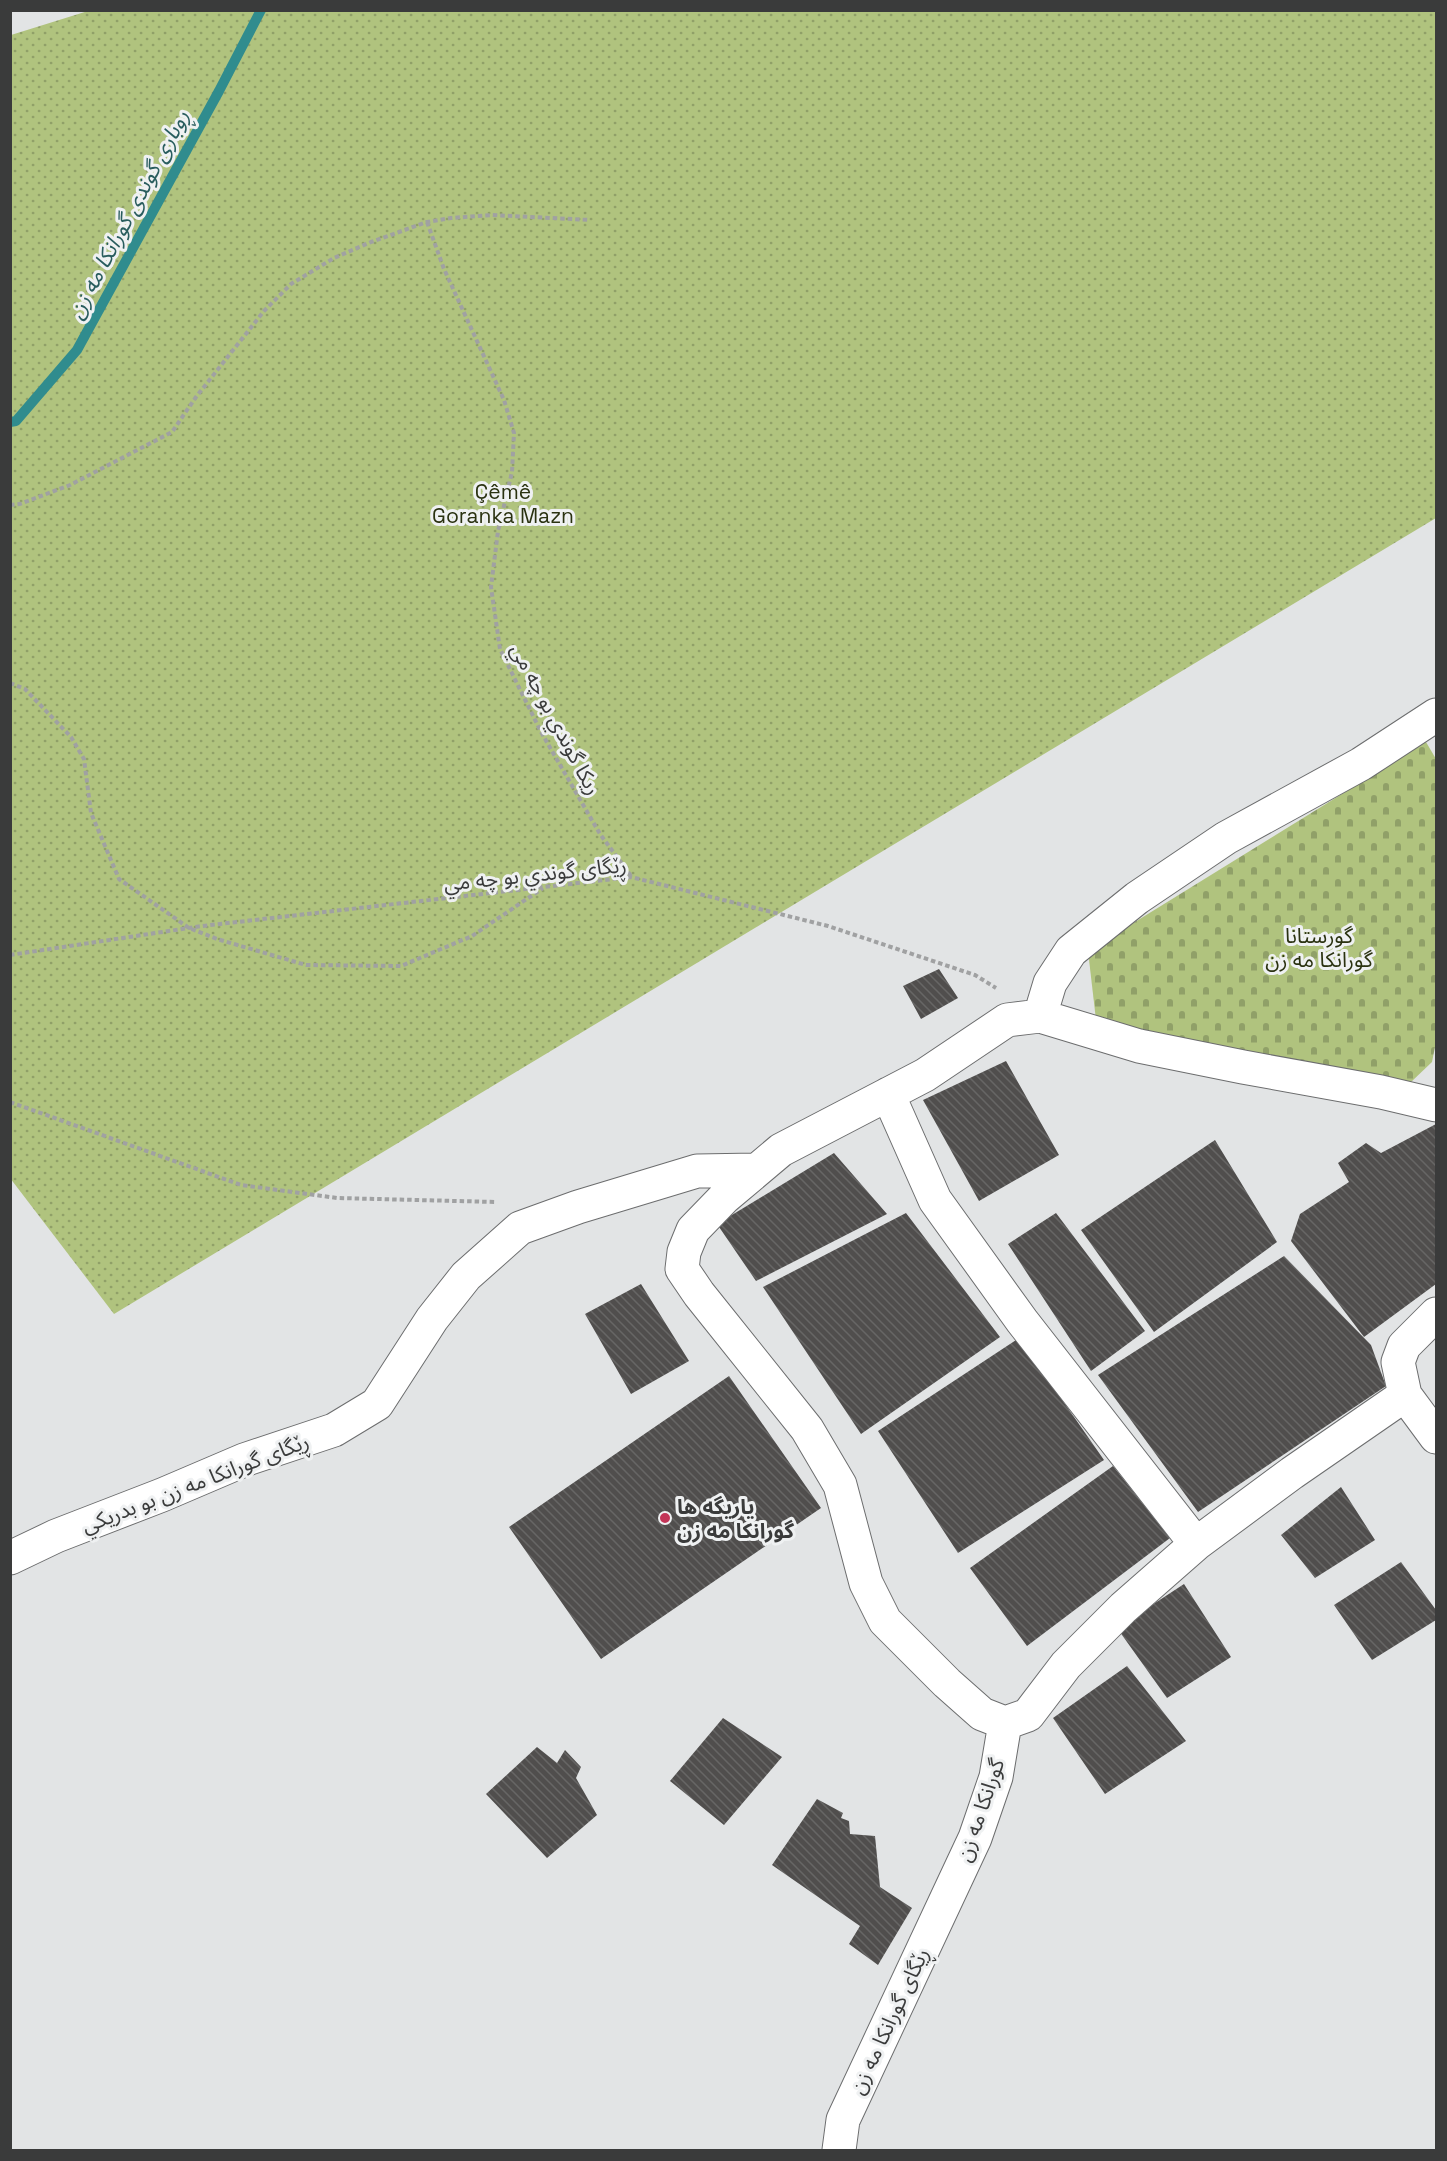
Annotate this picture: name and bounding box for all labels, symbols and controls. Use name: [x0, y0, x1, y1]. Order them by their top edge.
water label: ڕوباری گوندی گورانكا مه زن: [61, 105, 199, 325]
park label: Çêmê Goranka Mazn: [432, 478, 574, 529]
street label: ريكا گوندي بو چه مي: [502, 639, 607, 801]
street label: ڕێگای گوندي بو چه مي: [442, 851, 628, 901]
park label: گورستانا گورانكا مه زن: [1265, 922, 1373, 973]
street label: ڕێگای گورانكا مه زن بو بدريكي: [77, 1427, 314, 1543]
place label: ياريگه ها گورانكا مه زن: [677, 1493, 795, 1544]
marker: ياريگه ها گورانكا مه زن: [658, 1511, 672, 1525]
street label: گورانكا مه زن: [950, 1755, 1010, 1865]
street label: ڕێگای گورانكا مه زن: [843, 1943, 939, 2101]

